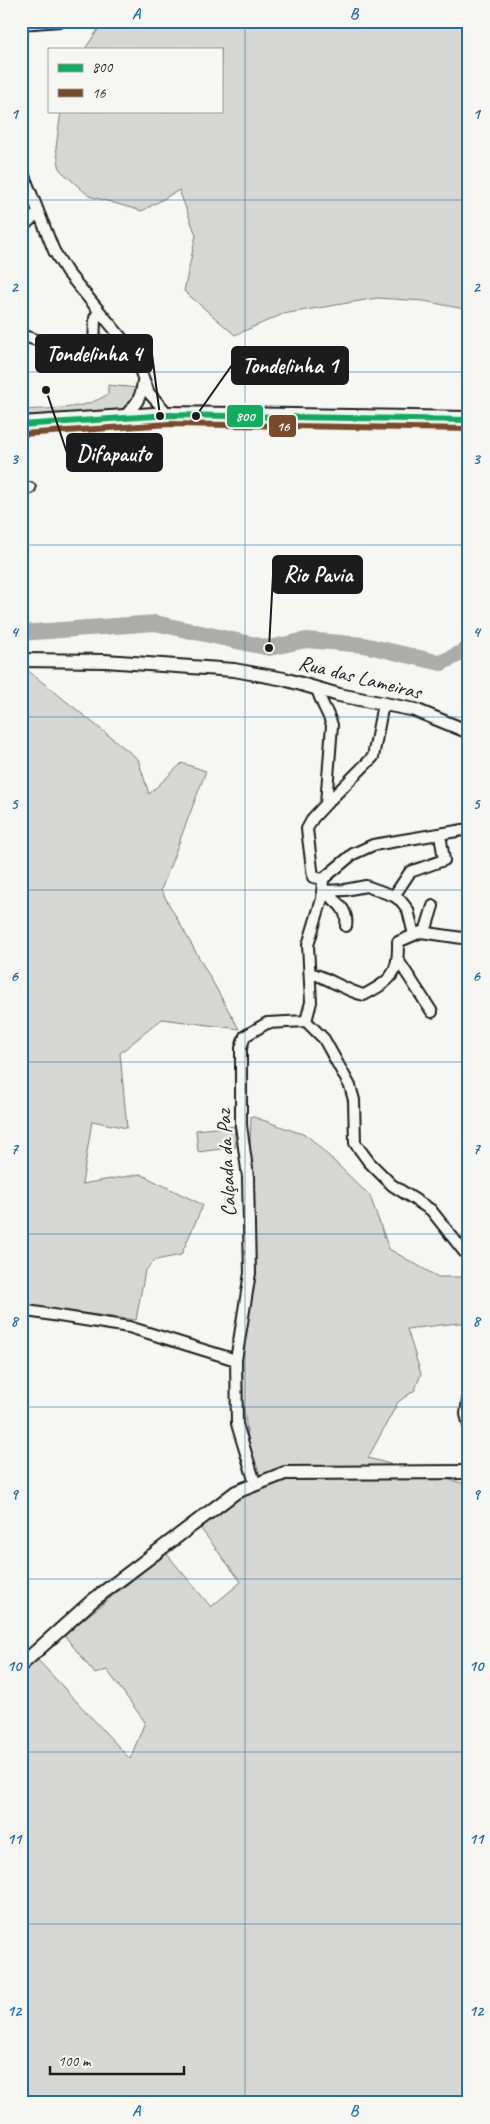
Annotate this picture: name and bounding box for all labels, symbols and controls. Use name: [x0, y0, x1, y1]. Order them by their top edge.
text: A: [132, 4, 142, 24]
text: B: [350, 4, 360, 24]
legend: [48, 48, 222, 112]
text: 800: [92, 58, 114, 77]
text: 16: [92, 84, 107, 103]
text: 1: [10, 104, 19, 124]
text: 1: [472, 104, 481, 124]
text: 2: [10, 277, 19, 297]
text: 2: [472, 277, 481, 297]
callout: Tondelinha 4: [36, 335, 152, 372]
text: Tondelinha 4: [46, 340, 145, 368]
callout: Tondelinha 1: [232, 347, 348, 384]
text: Tondelinha 1: [242, 352, 340, 380]
line badge: 800: [226, 404, 264, 428]
text: 800: [236, 408, 256, 425]
line badge: 16: [268, 414, 297, 438]
text: 16: [277, 418, 291, 435]
callout: Difapauto: [67, 434, 162, 471]
text: Difapauto: [77, 440, 153, 468]
text: 3: [10, 449, 19, 469]
text: 3: [472, 449, 481, 469]
callout: Rio Pavia: [273, 556, 362, 593]
text: Rio Pavia: [284, 561, 354, 589]
text: 4: [10, 622, 19, 642]
text: 4: [472, 622, 481, 642]
street label: Rua das Lameiras: [296, 649, 426, 705]
text: 5: [11, 794, 20, 814]
text: 5: [473, 794, 482, 814]
text: 6: [10, 966, 19, 986]
text: 6: [472, 966, 481, 986]
street label: Calçada da Paz: [210, 1107, 242, 1217]
text: 7: [10, 1139, 19, 1159]
text: 7: [472, 1139, 481, 1159]
text: 8: [10, 1311, 19, 1331]
text: 8: [472, 1311, 481, 1331]
text: 9: [10, 1484, 19, 1504]
text: 9: [472, 1484, 481, 1504]
text: 10: [7, 1656, 23, 1676]
text: 10: [469, 1656, 485, 1676]
text: 11: [7, 1829, 23, 1849]
text: 11: [469, 1829, 485, 1849]
text: 12: [7, 2001, 23, 2021]
text: 12: [469, 2001, 485, 2021]
scale bar: [50, 2044, 184, 2076]
text: 100 m: [58, 2052, 92, 2071]
text: A: [132, 2101, 142, 2121]
text: B: [350, 2101, 360, 2121]

